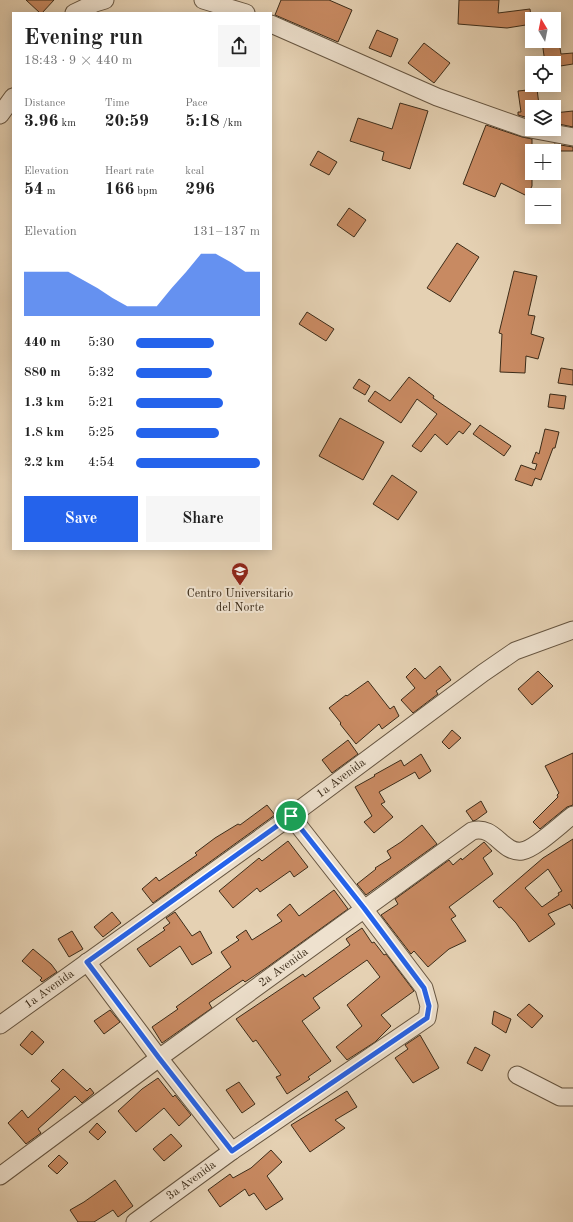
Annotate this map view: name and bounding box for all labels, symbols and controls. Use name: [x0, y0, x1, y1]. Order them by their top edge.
north arrow: [525, 12, 561, 48]
map controls: [525, 12, 561, 224]
button: share: [218, 25, 260, 67]
text: Evening run: [24, 27, 143, 49]
text: 18:43 · 9 × 440 m: [24, 54, 132, 67]
button: locate: [525, 56, 561, 92]
text: Distance: [24, 98, 65, 109]
text: Time: [105, 98, 129, 109]
text: Pace: [185, 98, 208, 109]
button: layers: [525, 100, 561, 136]
text: 3.96: [24, 113, 58, 130]
text: 20:59: [105, 113, 149, 130]
text: 5:18: [185, 113, 220, 130]
text: km: [58, 118, 76, 129]
text: /km: [220, 118, 242, 129]
button: +: [525, 144, 561, 180]
text: Elevation: [24, 166, 69, 177]
text: Heart rate: [105, 166, 154, 177]
text: kcal: [185, 166, 204, 177]
text: 54: [24, 181, 44, 198]
text: 166: [105, 181, 134, 198]
text: 296: [185, 181, 215, 198]
text: m: [44, 186, 56, 197]
text: bpm: [134, 186, 157, 197]
button: −: [525, 188, 561, 224]
text: Elevation: [24, 225, 77, 238]
text: 131–137 m: [193, 225, 260, 238]
text: 440 m: [24, 336, 61, 349]
text: 5:30: [88, 336, 114, 349]
text: 880 m: [24, 366, 61, 379]
text: 5:32: [88, 366, 114, 379]
text: 1.3 km: [24, 396, 64, 409]
text: 5:21: [88, 396, 114, 409]
text: 1.8 km: [24, 426, 64, 439]
text: 5:25: [88, 426, 114, 439]
text: 2.2 km: [24, 456, 64, 469]
text: 4:54: [88, 456, 114, 469]
button: Save: [24, 496, 138, 542]
button: Share: [146, 496, 260, 542]
school or university icon: Centro Universitario del Norte: [230, 561, 250, 586]
place label: Centro Universitario del Norte: [187, 588, 293, 614]
street label: 1a Avenida: [314, 756, 368, 801]
pin: [274, 799, 308, 833]
icon: arrive: [280, 805, 302, 827]
street label: 2a Avenida: [257, 946, 311, 989]
street label: 1a Avenida: [23, 968, 77, 1011]
street label: 3a Avenida: [165, 1159, 218, 1203]

